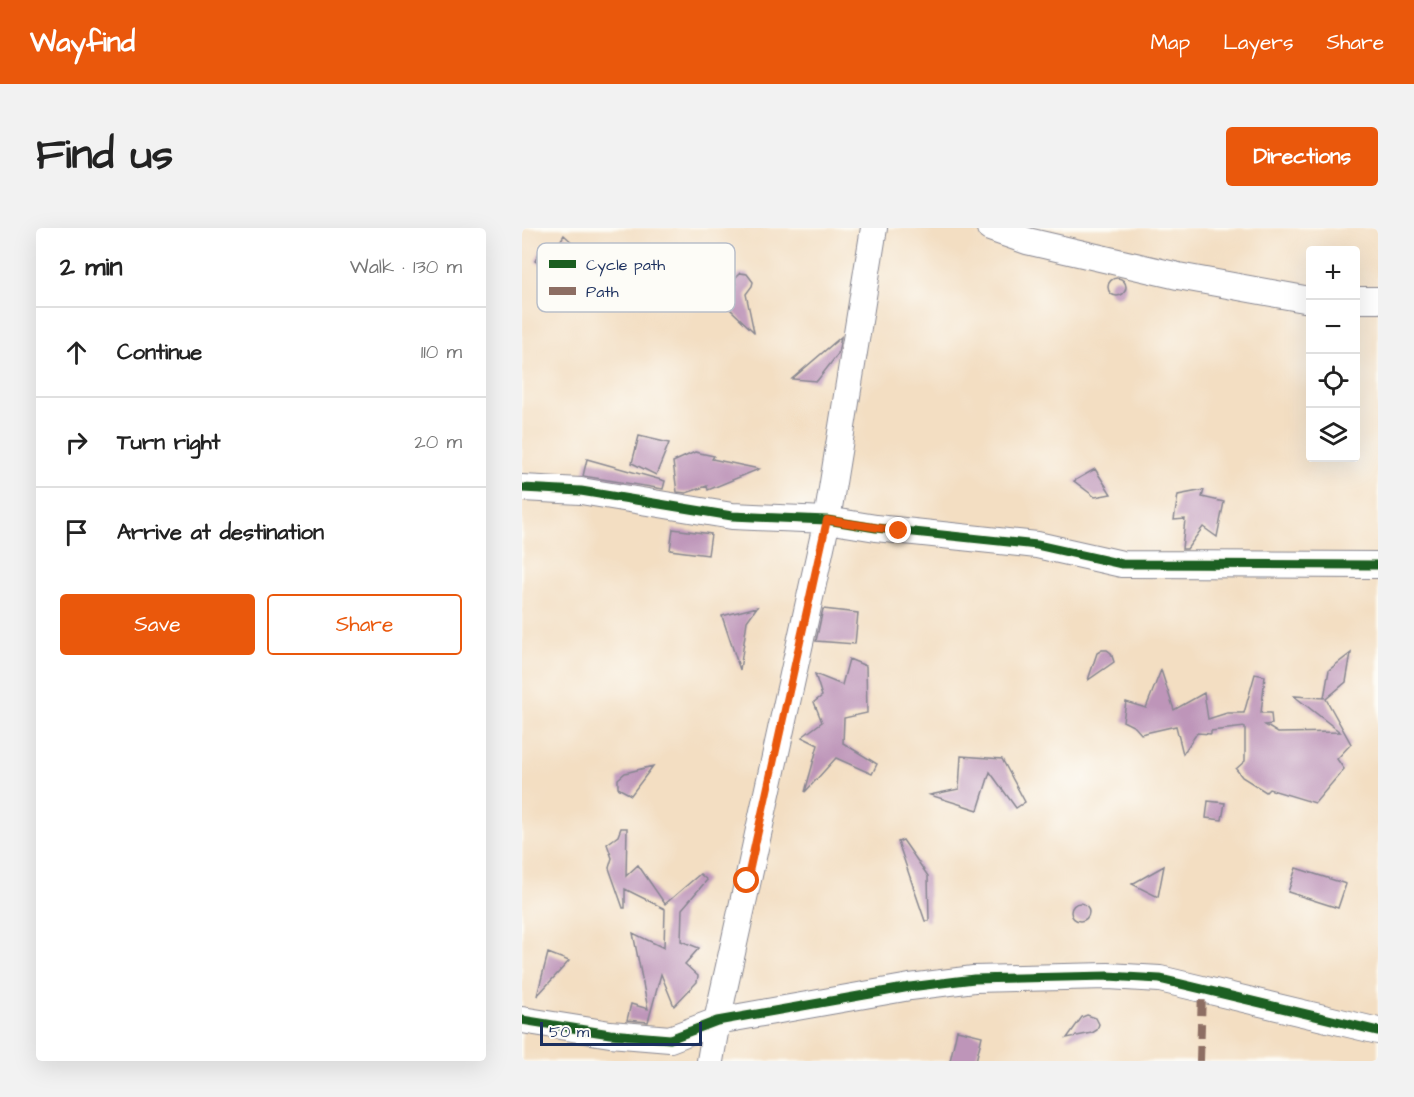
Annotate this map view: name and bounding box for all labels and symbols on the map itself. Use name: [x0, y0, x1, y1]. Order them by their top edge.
legend: [537, 243, 735, 312]
text: Cycle path: [586, 254, 665, 277]
text: Path: [586, 281, 619, 303]
route end: [885, 517, 911, 543]
route start: [733, 867, 759, 893]
scale bar: [540, 1019, 702, 1046]

